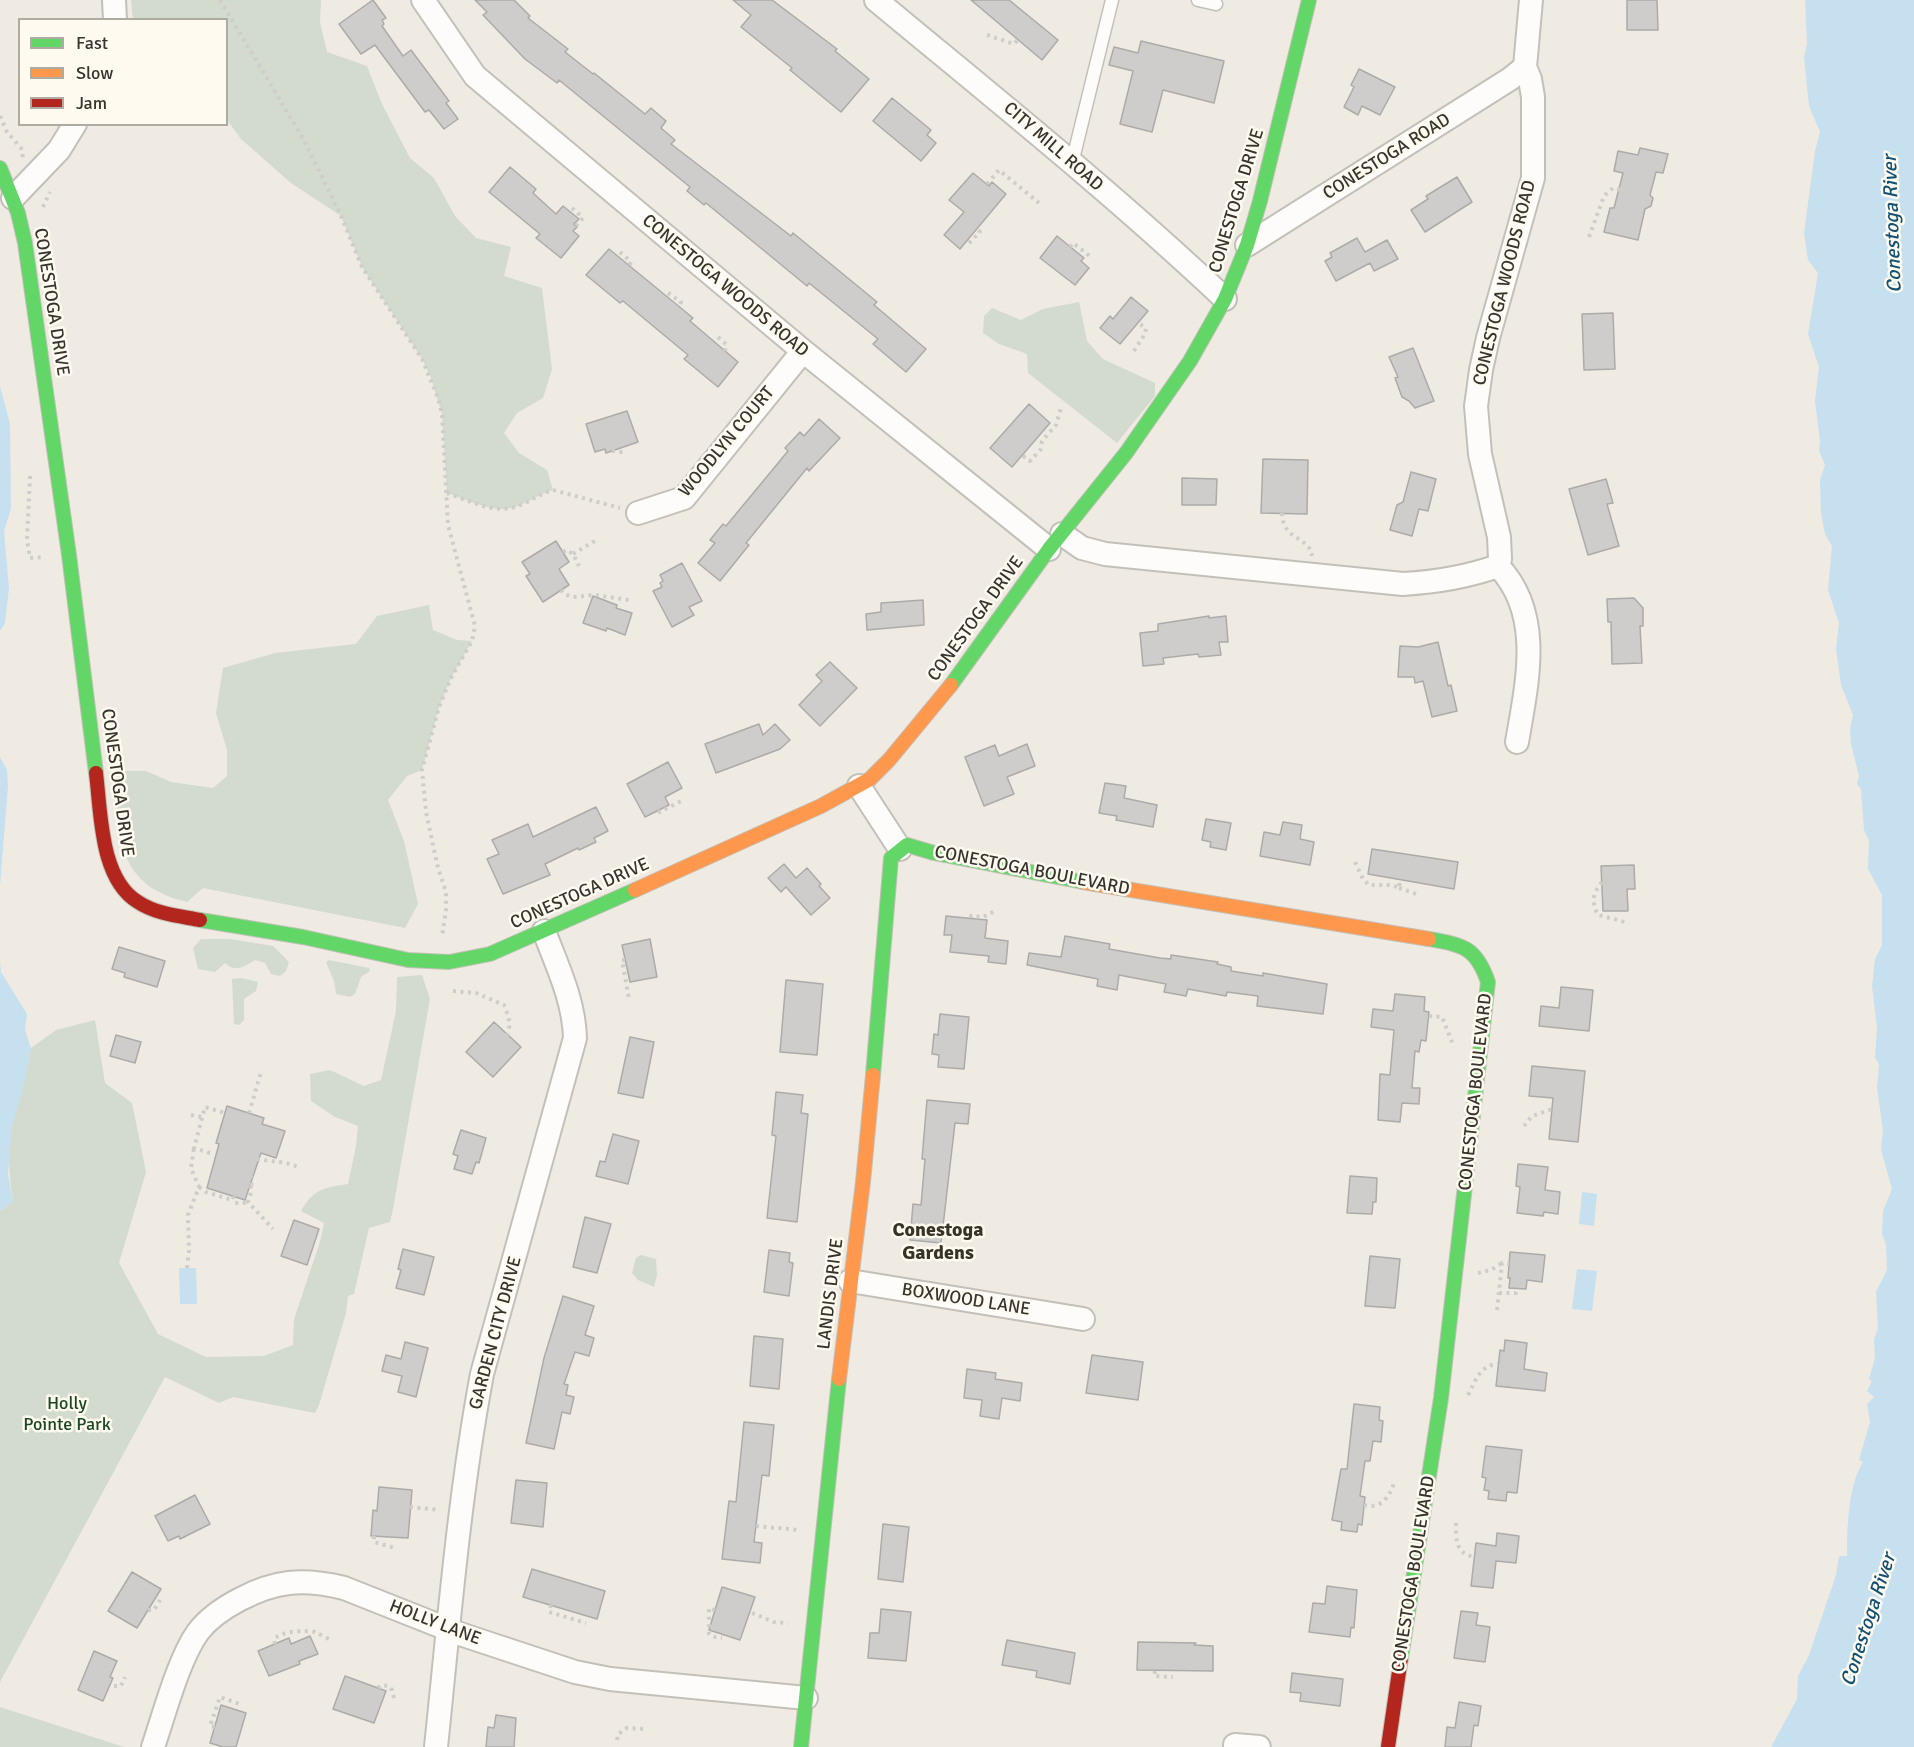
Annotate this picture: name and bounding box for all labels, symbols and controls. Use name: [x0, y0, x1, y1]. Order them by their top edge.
legend: [18, 18, 228, 126]
text: Fast: [76, 32, 108, 54]
text: Slow: [76, 62, 113, 84]
text: Jam: [76, 92, 107, 114]
street label: CITY MILL ROAD: [999, 98, 1107, 196]
street label: CONESTOGA ROAD: [1319, 109, 1455, 205]
street label: CONESTOGA DRIVE: [1205, 126, 1269, 276]
water label: Conestoga River: [1879, 155, 1907, 293]
street label: CONESTOGA WOODS ROAD: [1469, 178, 1541, 388]
street label: CONESTOGA WOODS ROAD: [637, 210, 813, 362]
street label: CONESTOGA DRIVE: [29, 226, 73, 378]
street label: WOODLYN COURT: [675, 382, 779, 502]
street label: CONESTOGA DRIVE: [923, 552, 1029, 686]
street label: CONESTOGA DRIVE: [96, 707, 138, 859]
street label: CONESTOGA BOULEVARD: [933, 841, 1131, 901]
street label: CONESTOGA DRIVE: [507, 854, 653, 934]
street label: CONESTOGA BOULEVARD: [1455, 992, 1497, 1192]
district label: Conestoga Gardens: [893, 1219, 983, 1266]
street label: LANDIS DRIVE: [813, 1237, 849, 1351]
street label: GARDEN CITY DRIVE: [465, 1254, 527, 1412]
street label: BOXWOOD LANE: [900, 1279, 1032, 1321]
park label: Holly Pointe Park: [23, 1393, 111, 1436]
street label: CONESTOGA BOULEVARD: [1388, 1474, 1440, 1674]
water label: Conestoga River: [1836, 1551, 1902, 1689]
street label: HOLLY LANE: [386, 1596, 484, 1650]

